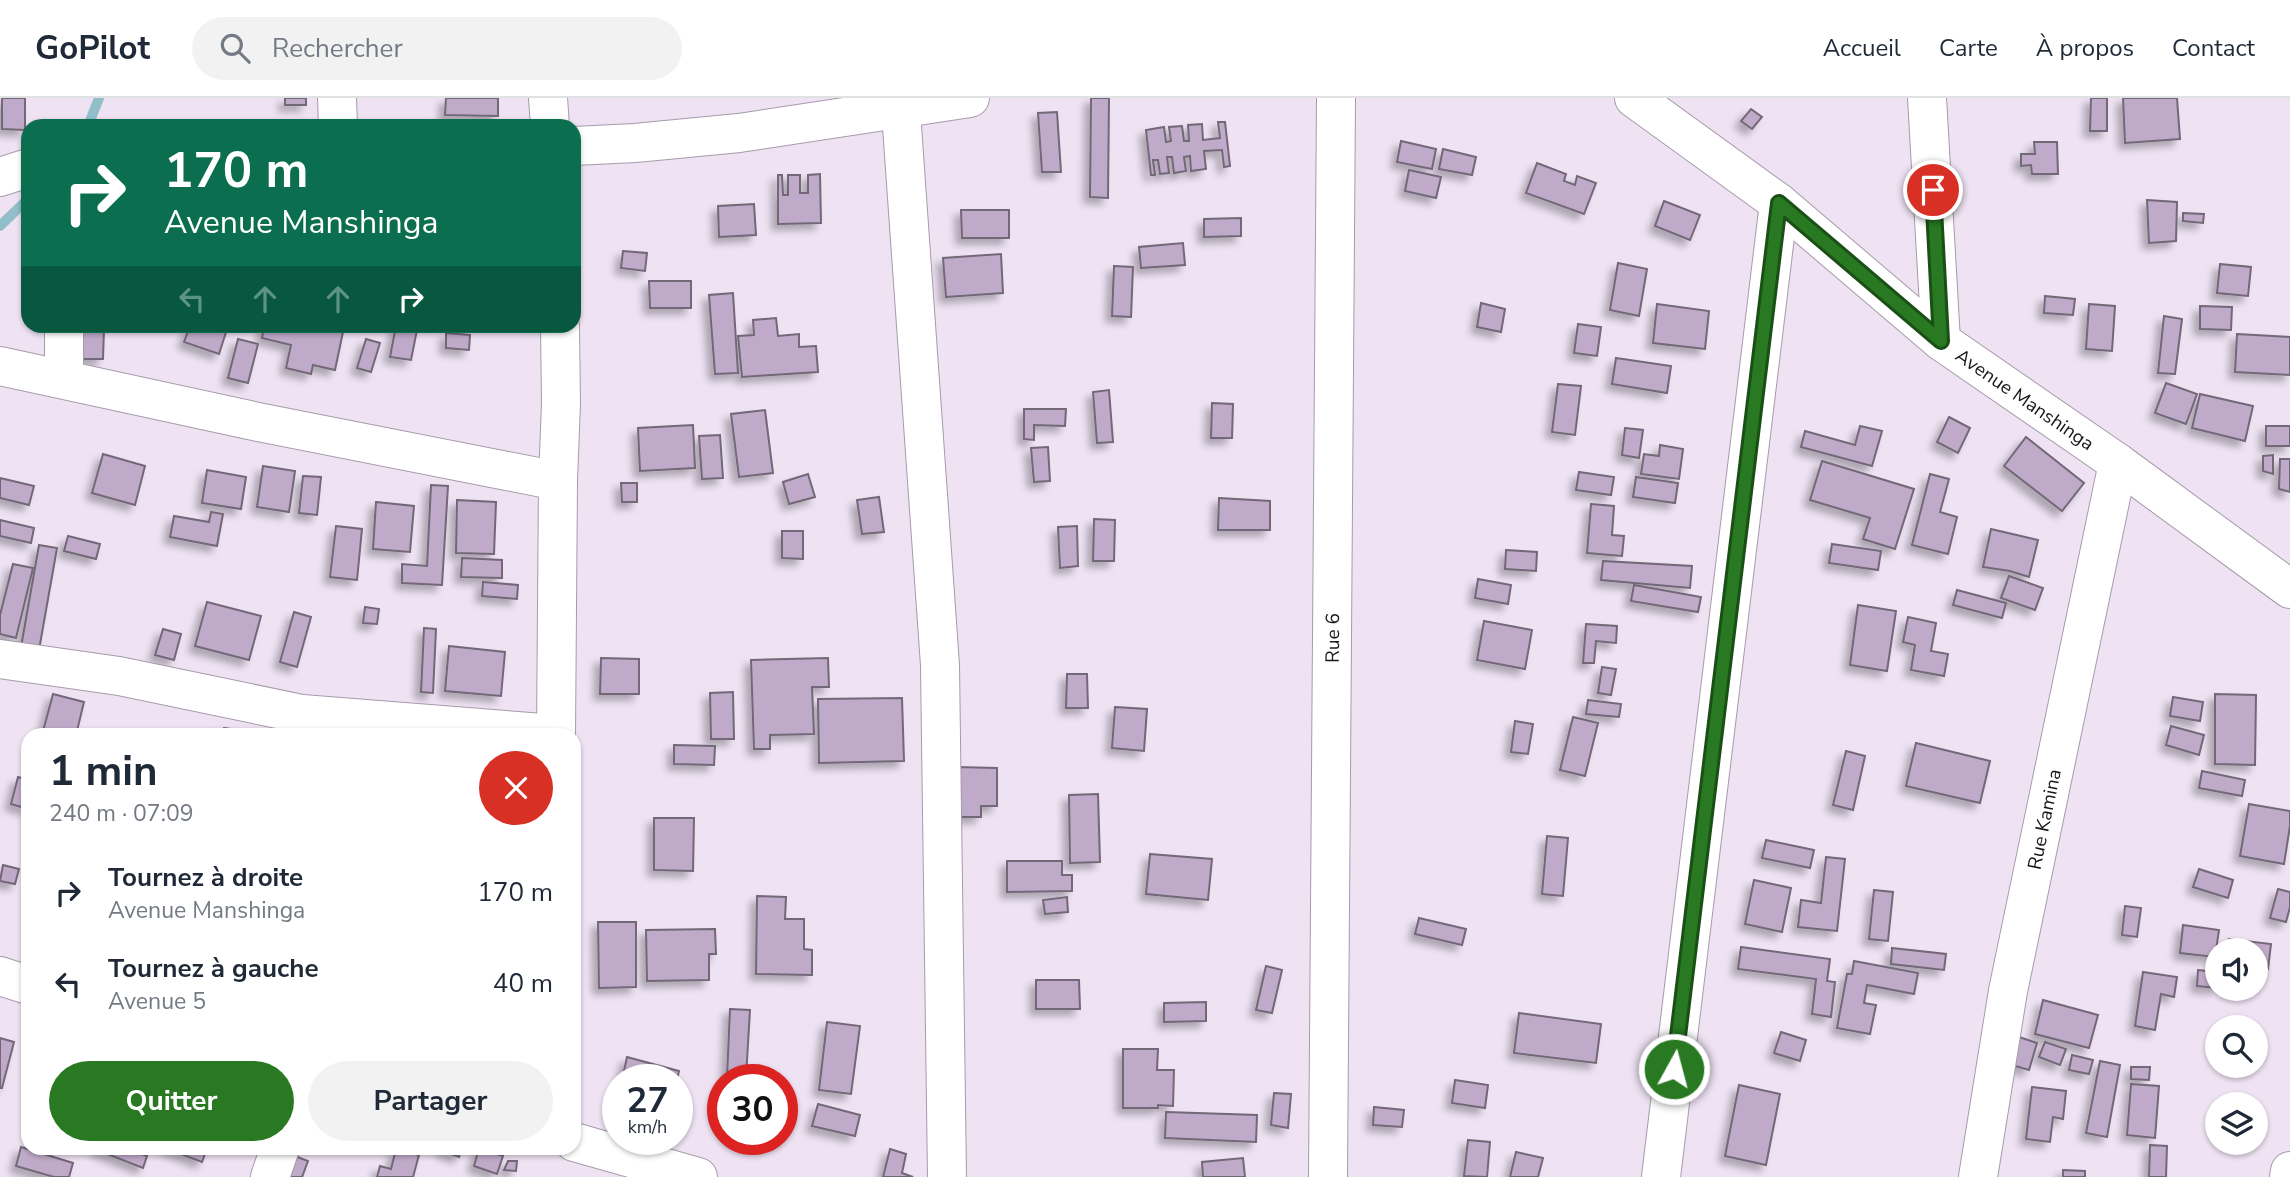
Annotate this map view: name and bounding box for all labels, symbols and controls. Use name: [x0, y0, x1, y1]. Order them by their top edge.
search box: [192, 17, 682, 80]
text: GoPilot: [35, 26, 150, 71]
icon: search: [216, 29, 254, 67]
text: Rechercher: [272, 31, 403, 66]
text: Accueil: [1823, 32, 1901, 64]
text: Carte: [1939, 32, 1998, 64]
text: À propos: [2036, 32, 2134, 64]
text: Contact: [2172, 32, 2255, 64]
text: 170 m: [164, 137, 308, 204]
icon: right: [49, 147, 140, 238]
pin: [1903, 160, 1963, 220]
icon: arrive: [1914, 171, 1952, 209]
text: Avenue Manshinga: [164, 201, 439, 244]
icon: left: [173, 280, 211, 318]
icon: ahead: [246, 280, 284, 318]
icon: ahead: [319, 280, 357, 318]
icon: right: [392, 280, 430, 318]
street label: Avenue Manshinga: [1950, 343, 2099, 457]
street label: Rue 6: [1320, 613, 1346, 663]
text: 1 min: [49, 743, 158, 800]
button: close: [479, 751, 553, 825]
street label: Rue Kamina: [2022, 767, 2068, 872]
text: 240 m · 07:09: [49, 798, 194, 829]
text: Tournez à droite: [108, 860, 303, 895]
icon: right: [49, 874, 87, 912]
text: 170 m: [477, 875, 553, 910]
text: Avenue Manshinga: [108, 895, 305, 926]
map controls: [2205, 938, 2268, 1155]
button: sound: [2205, 938, 2268, 1001]
text: Tournez à gauche: [108, 951, 319, 986]
icon: left: [49, 965, 87, 1003]
text: 40 m: [493, 966, 553, 1001]
text: Avenue 5: [108, 986, 206, 1017]
button: search: [2205, 1015, 2268, 1078]
position arrow: [1637, 1032, 1711, 1106]
button: Quitter: [49, 1061, 294, 1141]
button: Partager: [308, 1061, 553, 1141]
speed limit sign: 30: [707, 1064, 798, 1155]
text: 27: [626, 1077, 669, 1124]
button: layers: [2205, 1092, 2268, 1155]
text: km/h: [628, 1115, 667, 1139]

